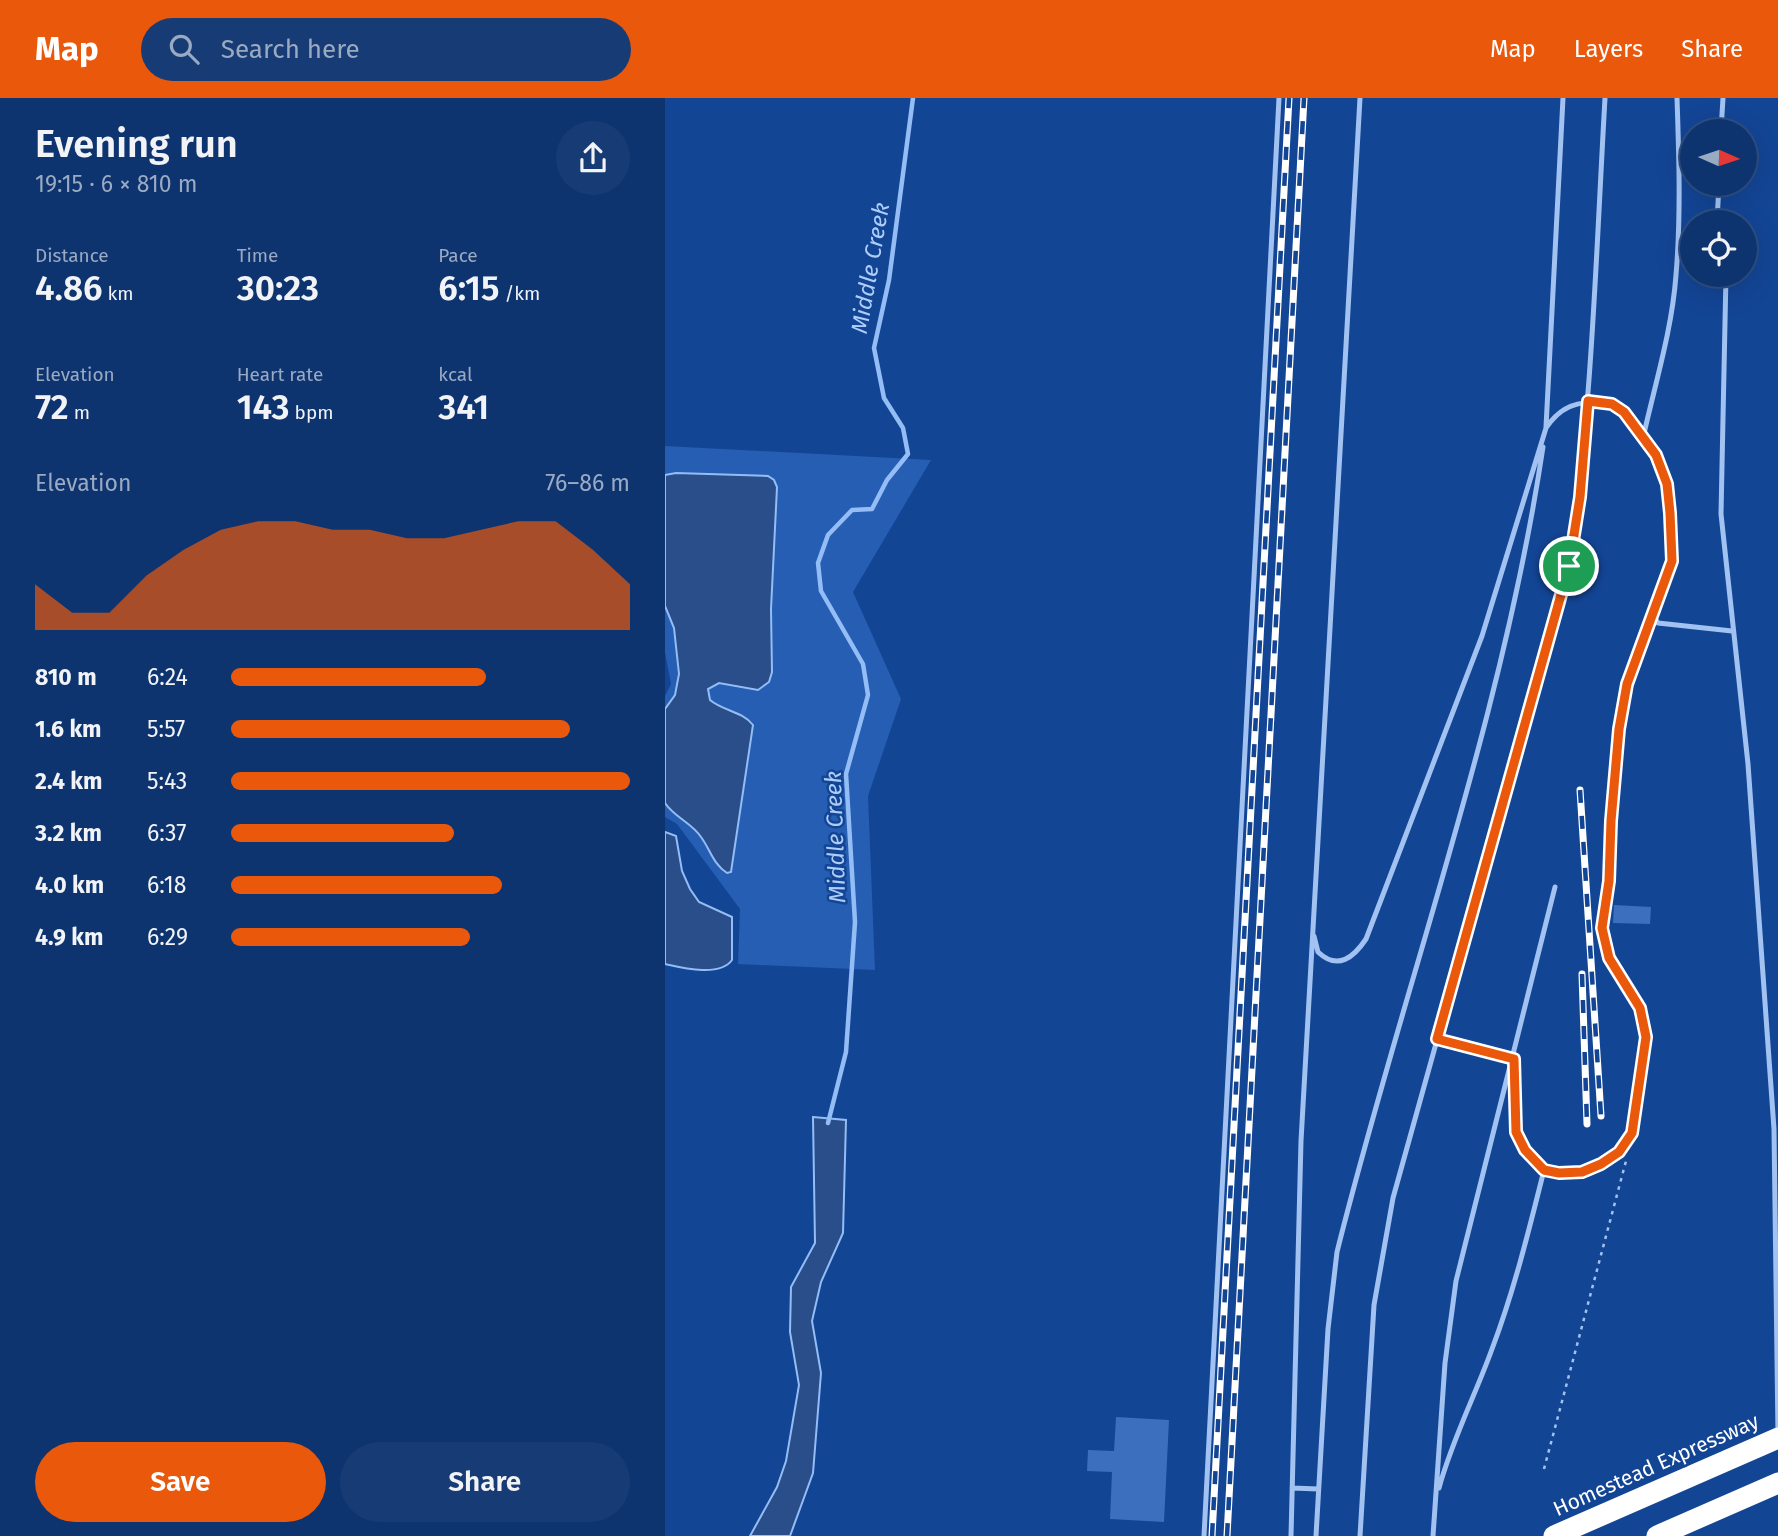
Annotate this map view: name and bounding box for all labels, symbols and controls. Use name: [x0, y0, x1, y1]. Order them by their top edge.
search box: [141, 18, 631, 81]
text: Map: [35, 29, 99, 69]
icon: search: [165, 30, 203, 68]
text: Search here: [221, 34, 360, 65]
text: Map: [1490, 35, 1536, 63]
text: Layers: [1574, 35, 1643, 63]
text: Share: [1681, 35, 1743, 63]
north arrow: [1680, 119, 1757, 196]
map controls: [1680, 119, 1757, 287]
text: Evening run: [35, 121, 238, 167]
button: share: [556, 121, 630, 195]
text: 19:15 · 6 × 810 m: [35, 170, 197, 198]
water label: Middle Creek: [845, 200, 895, 336]
button: locate: [1680, 210, 1757, 287]
text: Distance: [35, 244, 109, 267]
text: Time: [237, 244, 278, 267]
text: Pace: [438, 244, 478, 267]
text: 4.86: [35, 267, 102, 309]
text: 30:23: [237, 267, 319, 309]
text: 6:15: [438, 267, 499, 309]
text: km: [102, 282, 134, 305]
text: /km: [499, 282, 540, 305]
text: Elevation: [35, 363, 115, 386]
text: Heart rate: [237, 363, 323, 386]
text: kcal: [438, 363, 473, 386]
text: 72: [35, 386, 69, 428]
text: 143: [237, 386, 290, 428]
text: 341: [438, 386, 489, 428]
text: m: [69, 401, 90, 424]
text: bpm: [290, 401, 333, 424]
text: Elevation: [35, 469, 131, 497]
text: 76–86 m: [545, 469, 630, 497]
pin: [1539, 536, 1599, 596]
icon: arrive: [1550, 547, 1588, 585]
text: 810 m: [35, 663, 97, 691]
text: 6:24: [147, 663, 188, 691]
text: 1.6 km: [35, 715, 102, 743]
text: 5:57: [147, 715, 185, 743]
text: 2.4 km: [35, 767, 102, 795]
text: 5:43: [147, 767, 187, 795]
water label: Middle Creek: [819, 770, 851, 904]
text: 3.2 km: [35, 819, 102, 847]
text: 6:37: [147, 819, 187, 847]
text: 4.0 km: [35, 871, 104, 899]
text: 6:18: [147, 871, 187, 899]
text: 4.9 km: [35, 923, 103, 951]
text: 6:29: [147, 923, 188, 951]
street label: Homestead Expressway: [1549, 1408, 1763, 1522]
button: Save: [35, 1442, 326, 1522]
button: Share: [340, 1442, 630, 1522]

